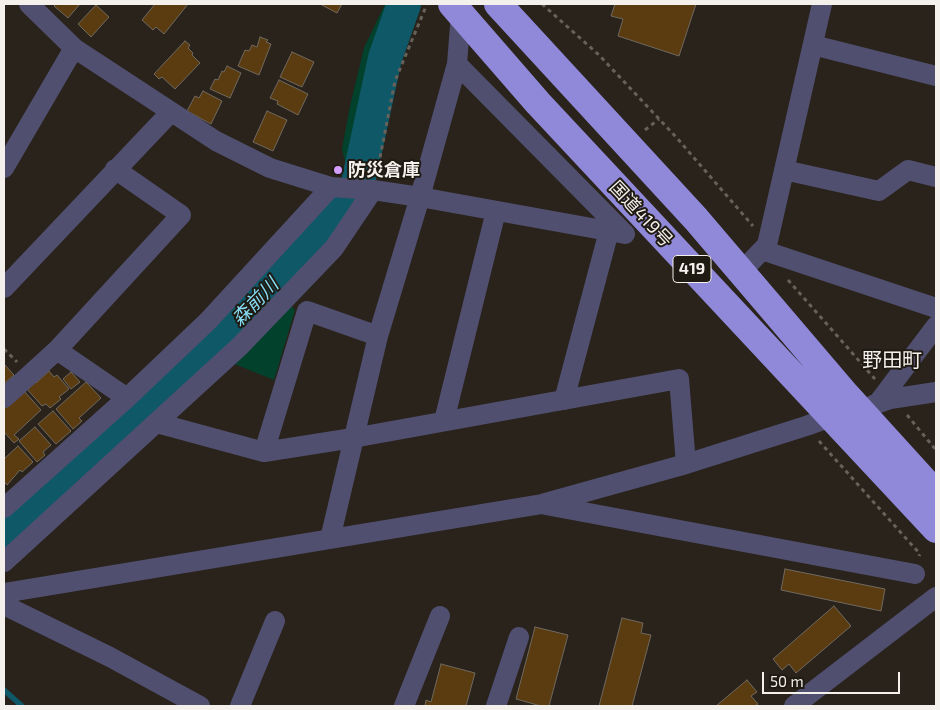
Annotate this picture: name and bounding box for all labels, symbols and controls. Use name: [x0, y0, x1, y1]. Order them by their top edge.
place label: 防災倉庫: [348, 159, 420, 181]
marker: 防災倉庫: [332, 164, 344, 176]
street label: 国道419号: [605, 176, 677, 252]
road number: 419: [673, 255, 711, 282]
water label: 森前川: [227, 274, 283, 330]
district label: 野田町: [862, 348, 922, 372]
scale bar: [765, 662, 902, 694]
text: 50 m: [770, 672, 804, 690]

